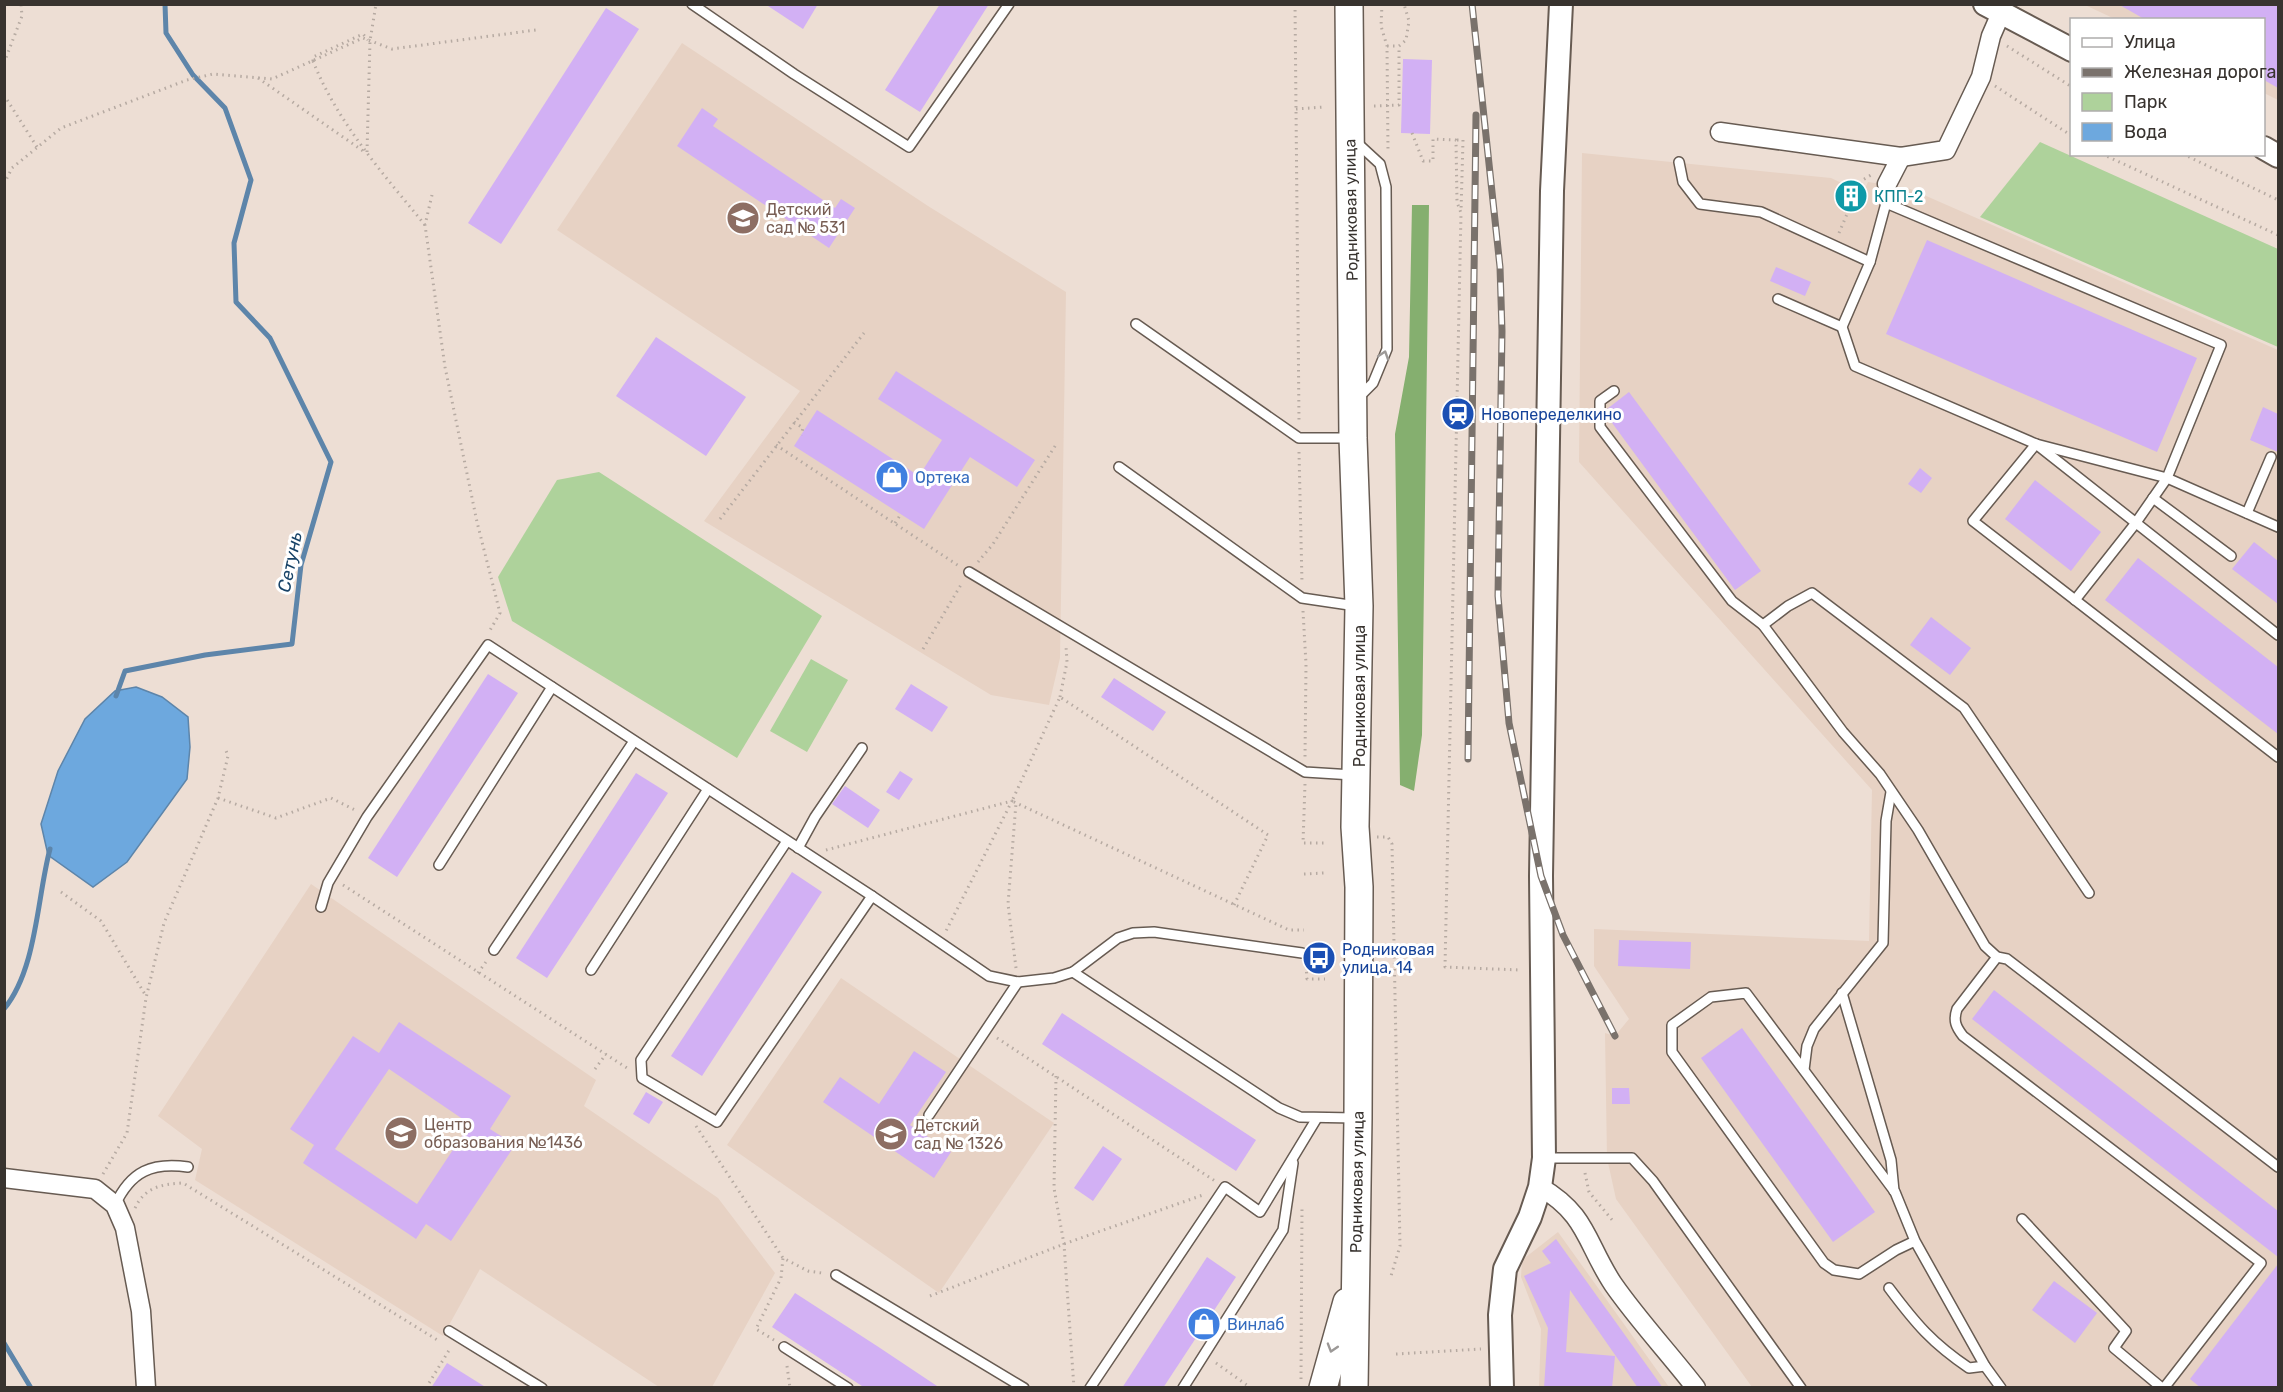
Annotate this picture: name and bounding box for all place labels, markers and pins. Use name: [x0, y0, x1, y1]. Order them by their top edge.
building icon: КПП-2: [1833, 178, 1869, 214]
place label: КПП-2: [1874, 187, 1923, 206]
school or university icon: Детский сад № 531: [725, 200, 761, 236]
place label: Детский сад № 531: [766, 200, 845, 237]
station icon: Новопеределкино: [1440, 396, 1476, 432]
place label: Новопеределкино: [1481, 405, 1622, 424]
shop icon: Ортека: [874, 459, 910, 495]
place label: Ортека: [915, 468, 970, 487]
bus stop icon: Родниковая улица, 14: [1301, 940, 1337, 976]
place label: Родниковая улица, 14: [1342, 940, 1434, 977]
school or university icon: Центр образования №1436: [383, 1115, 419, 1151]
place label: Центр образования №1436: [424, 1115, 583, 1152]
school or university icon: Детский сад № 1326: [873, 1116, 909, 1152]
place label: Детский сад № 1326: [914, 1116, 1003, 1153]
shop icon: Винлаб: [1186, 1306, 1222, 1342]
place label: Винлаб: [1227, 1315, 1285, 1334]

